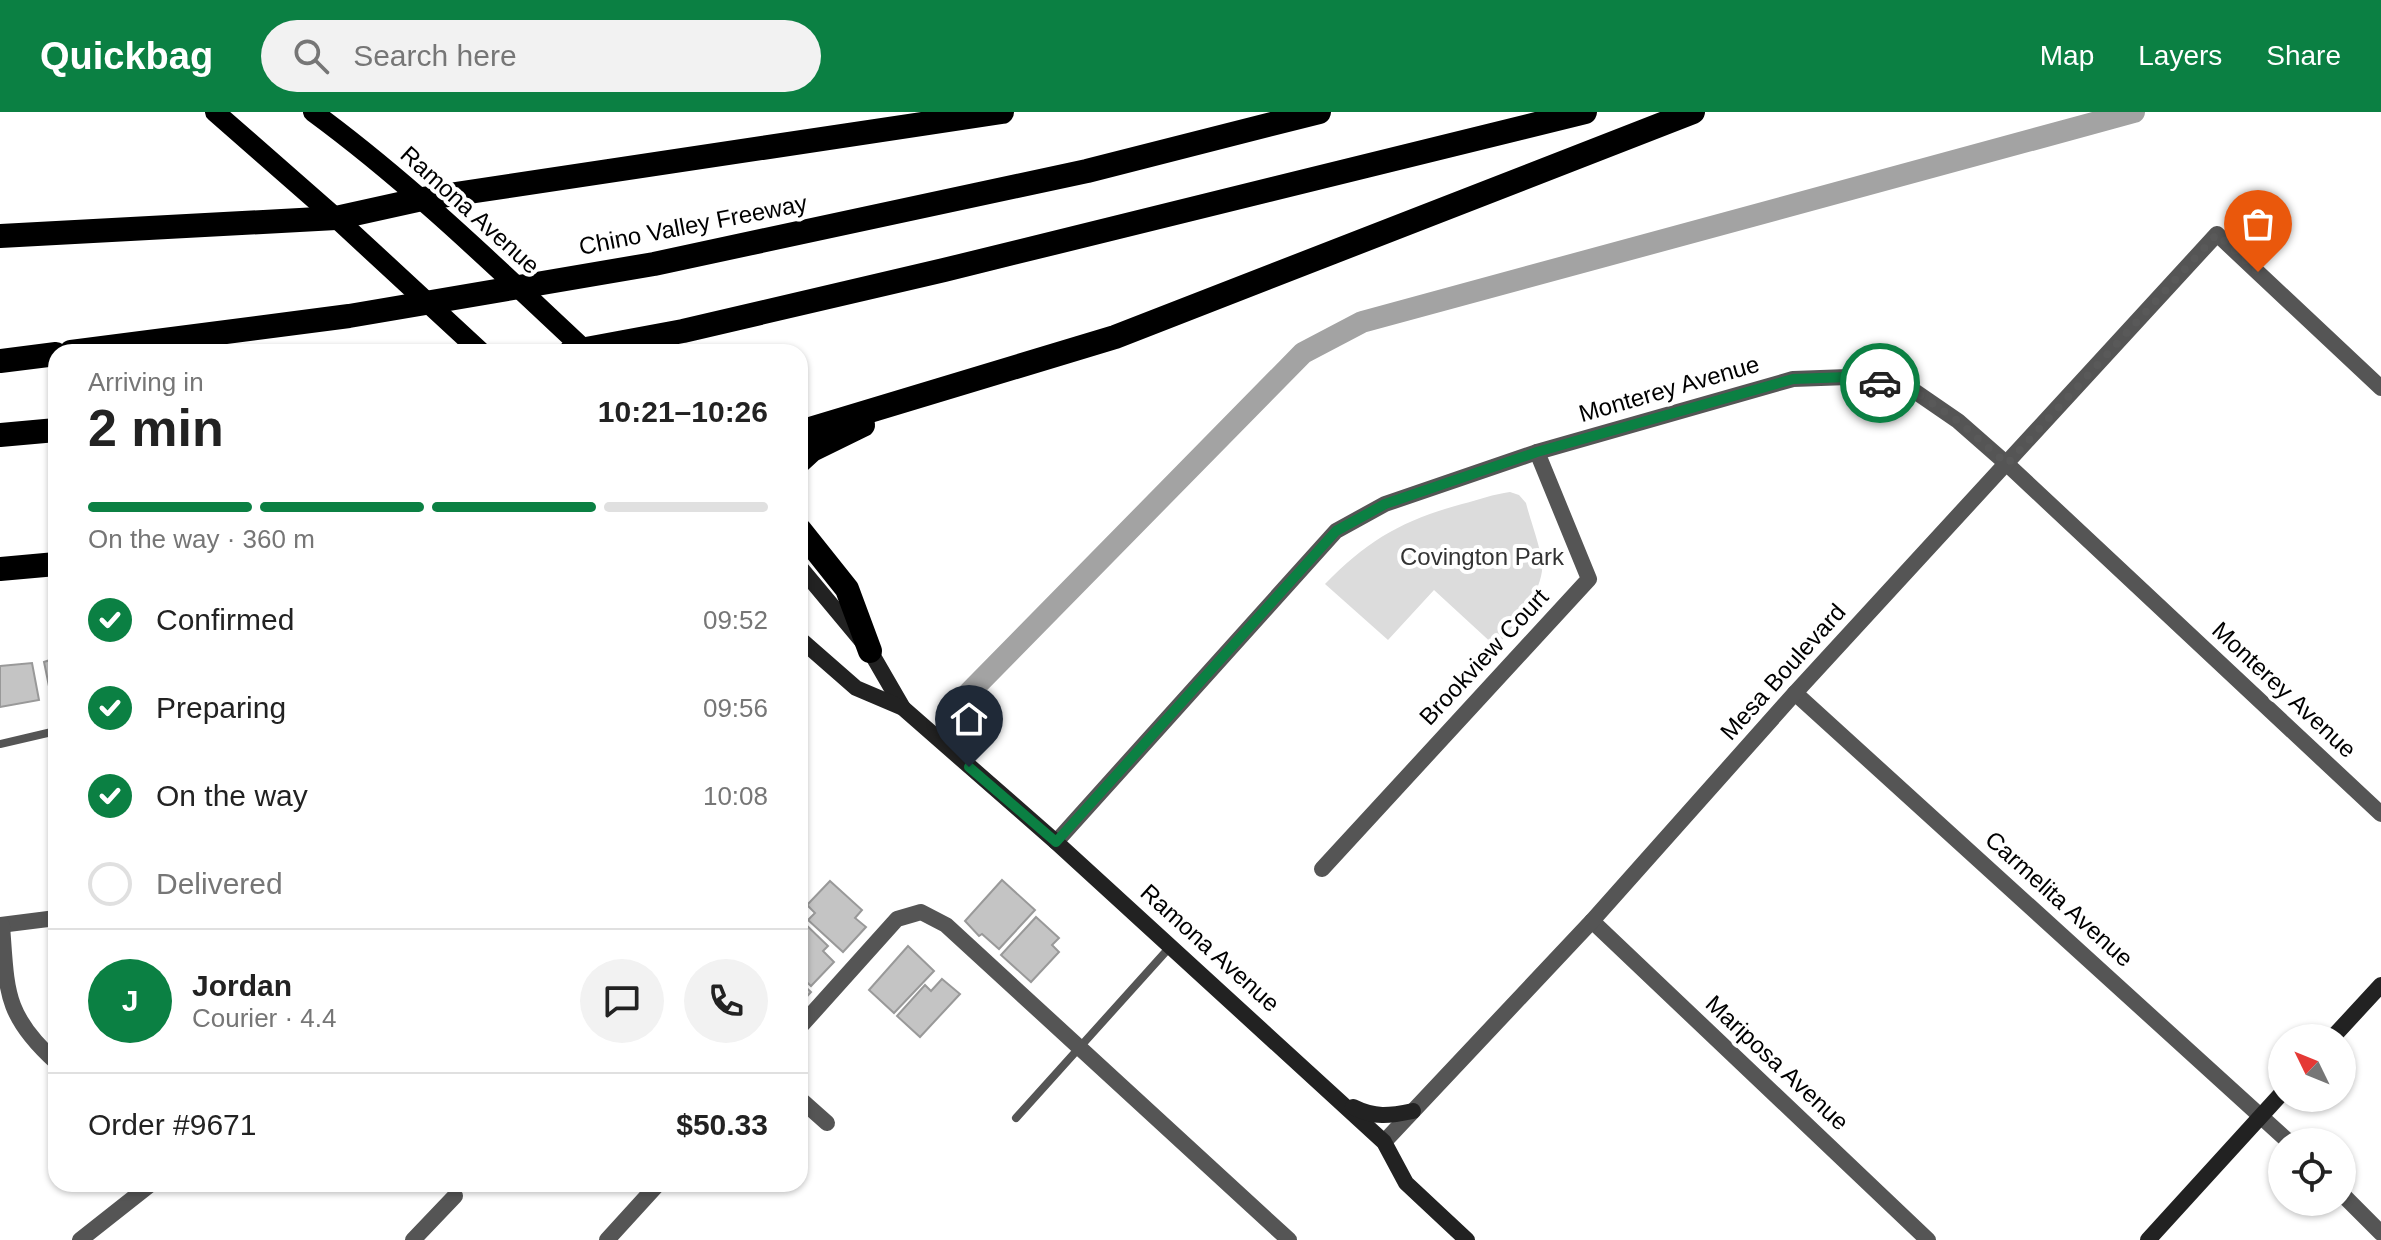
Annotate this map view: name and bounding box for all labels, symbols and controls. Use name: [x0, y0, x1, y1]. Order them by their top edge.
search box: [261, 20, 821, 92]
icon: search: [289, 34, 333, 78]
text: Quickbag: [40, 35, 213, 77]
text: Search here: [353, 39, 517, 72]
text: Map: [2040, 40, 2094, 71]
text: Layers: [2138, 40, 2222, 71]
text: Share: [2266, 40, 2341, 71]
street label: Ramona Avenue: [396, 140, 545, 279]
street label: Chino Valley Freeway: [577, 189, 809, 260]
pin: [2224, 190, 2292, 272]
icon: bag: [2236, 202, 2280, 246]
courier: [1840, 343, 1920, 423]
street label: Monterey Avenue: [1576, 350, 1762, 427]
icon: car: [1858, 361, 1902, 405]
text: Arriving in: [88, 367, 204, 397]
text: 10:21–10:26: [598, 395, 768, 428]
text: 2 min: [88, 399, 224, 457]
text: On the way · 360 m: [88, 524, 315, 554]
park label: Covington Park: [1400, 543, 1565, 570]
street label: Brookview Court: [1414, 583, 1554, 730]
icon: check: [88, 598, 132, 642]
street label: Mesa Boulevard: [1715, 598, 1851, 745]
text: Confirmed: [156, 603, 294, 636]
text: 09:52: [703, 605, 768, 635]
street label: Monterey Avenue: [2207, 616, 2362, 763]
pin: [935, 685, 1003, 767]
icon: check: [88, 686, 132, 730]
text: Preparing: [156, 691, 286, 724]
text: 09:56: [703, 693, 768, 723]
icon: home: [947, 697, 991, 741]
icon: check: [88, 774, 132, 818]
text: On the way: [156, 779, 308, 812]
text: 10:08: [703, 781, 768, 811]
street label: Carmelita Avenue: [1980, 825, 2139, 972]
text: Delivered: [156, 867, 283, 900]
street label: Ramona Avenue: [1136, 878, 1285, 1017]
button: chat: [580, 959, 664, 1043]
button: phone: [684, 959, 768, 1043]
text: Jordan: [192, 969, 292, 1002]
text: J: [122, 984, 138, 1017]
street label: Mariposa Avenue: [1700, 990, 1854, 1136]
text: Courier · 4.4: [192, 1003, 337, 1033]
north arrow: [2268, 1024, 2356, 1112]
map controls: [2268, 1024, 2356, 1216]
text: Order #9671: [88, 1108, 256, 1141]
text: $50.33: [676, 1108, 768, 1141]
button: locate: [2268, 1128, 2356, 1216]

